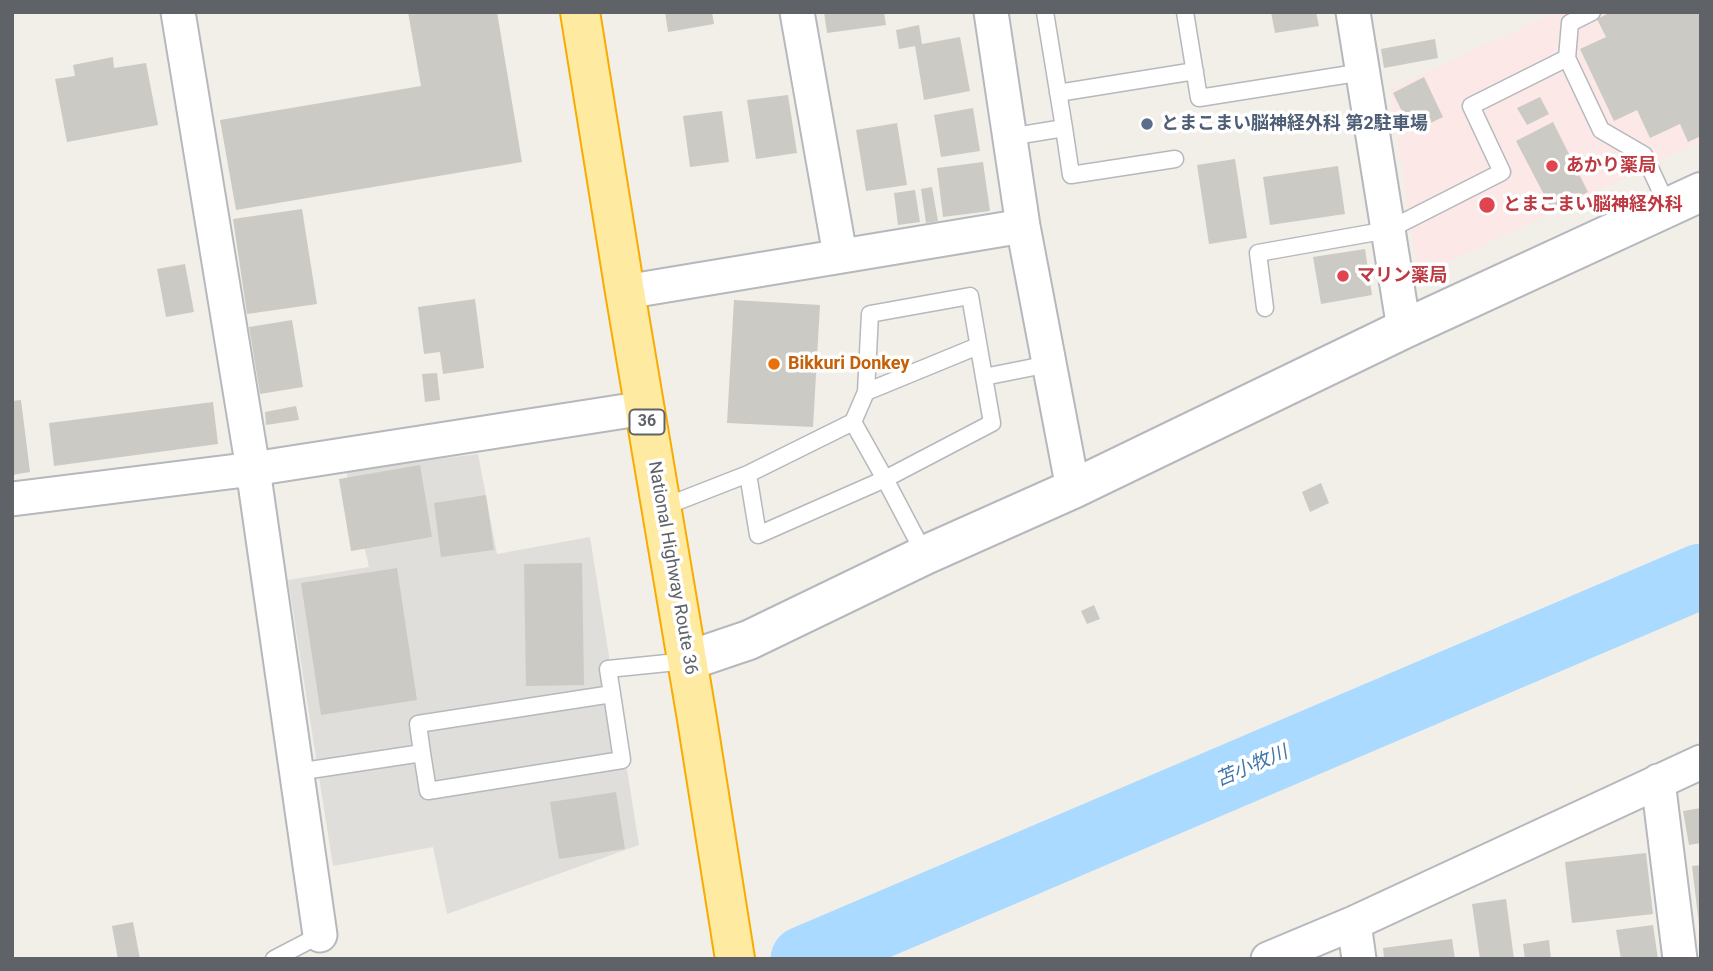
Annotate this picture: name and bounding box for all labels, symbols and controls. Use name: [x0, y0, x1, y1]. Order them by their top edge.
place label: とまこまい脳神経外科 第2駐車場: [1161, 113, 1428, 135]
marker: とまこまい脳神経外科 第2駐車場: [1139, 116, 1155, 132]
place label: あかり薬局: [1566, 155, 1656, 177]
marker: あかり薬局: [1544, 158, 1560, 174]
place label: とまこまい脳神経外科: [1503, 194, 1683, 216]
marker: とまこまい脳神経外科: [1477, 195, 1497, 215]
place label: マリン薬局: [1357, 265, 1447, 287]
marker: マリン薬局: [1335, 268, 1351, 284]
place label: Bikkuri Donkey: [788, 353, 909, 375]
marker: Bikkuri Donkey: [766, 356, 782, 372]
road number: 36: [630, 410, 664, 434]
street label: National Highway Route 36: [643, 459, 701, 677]
water label: 苫小牧川: [1213, 742, 1291, 792]

